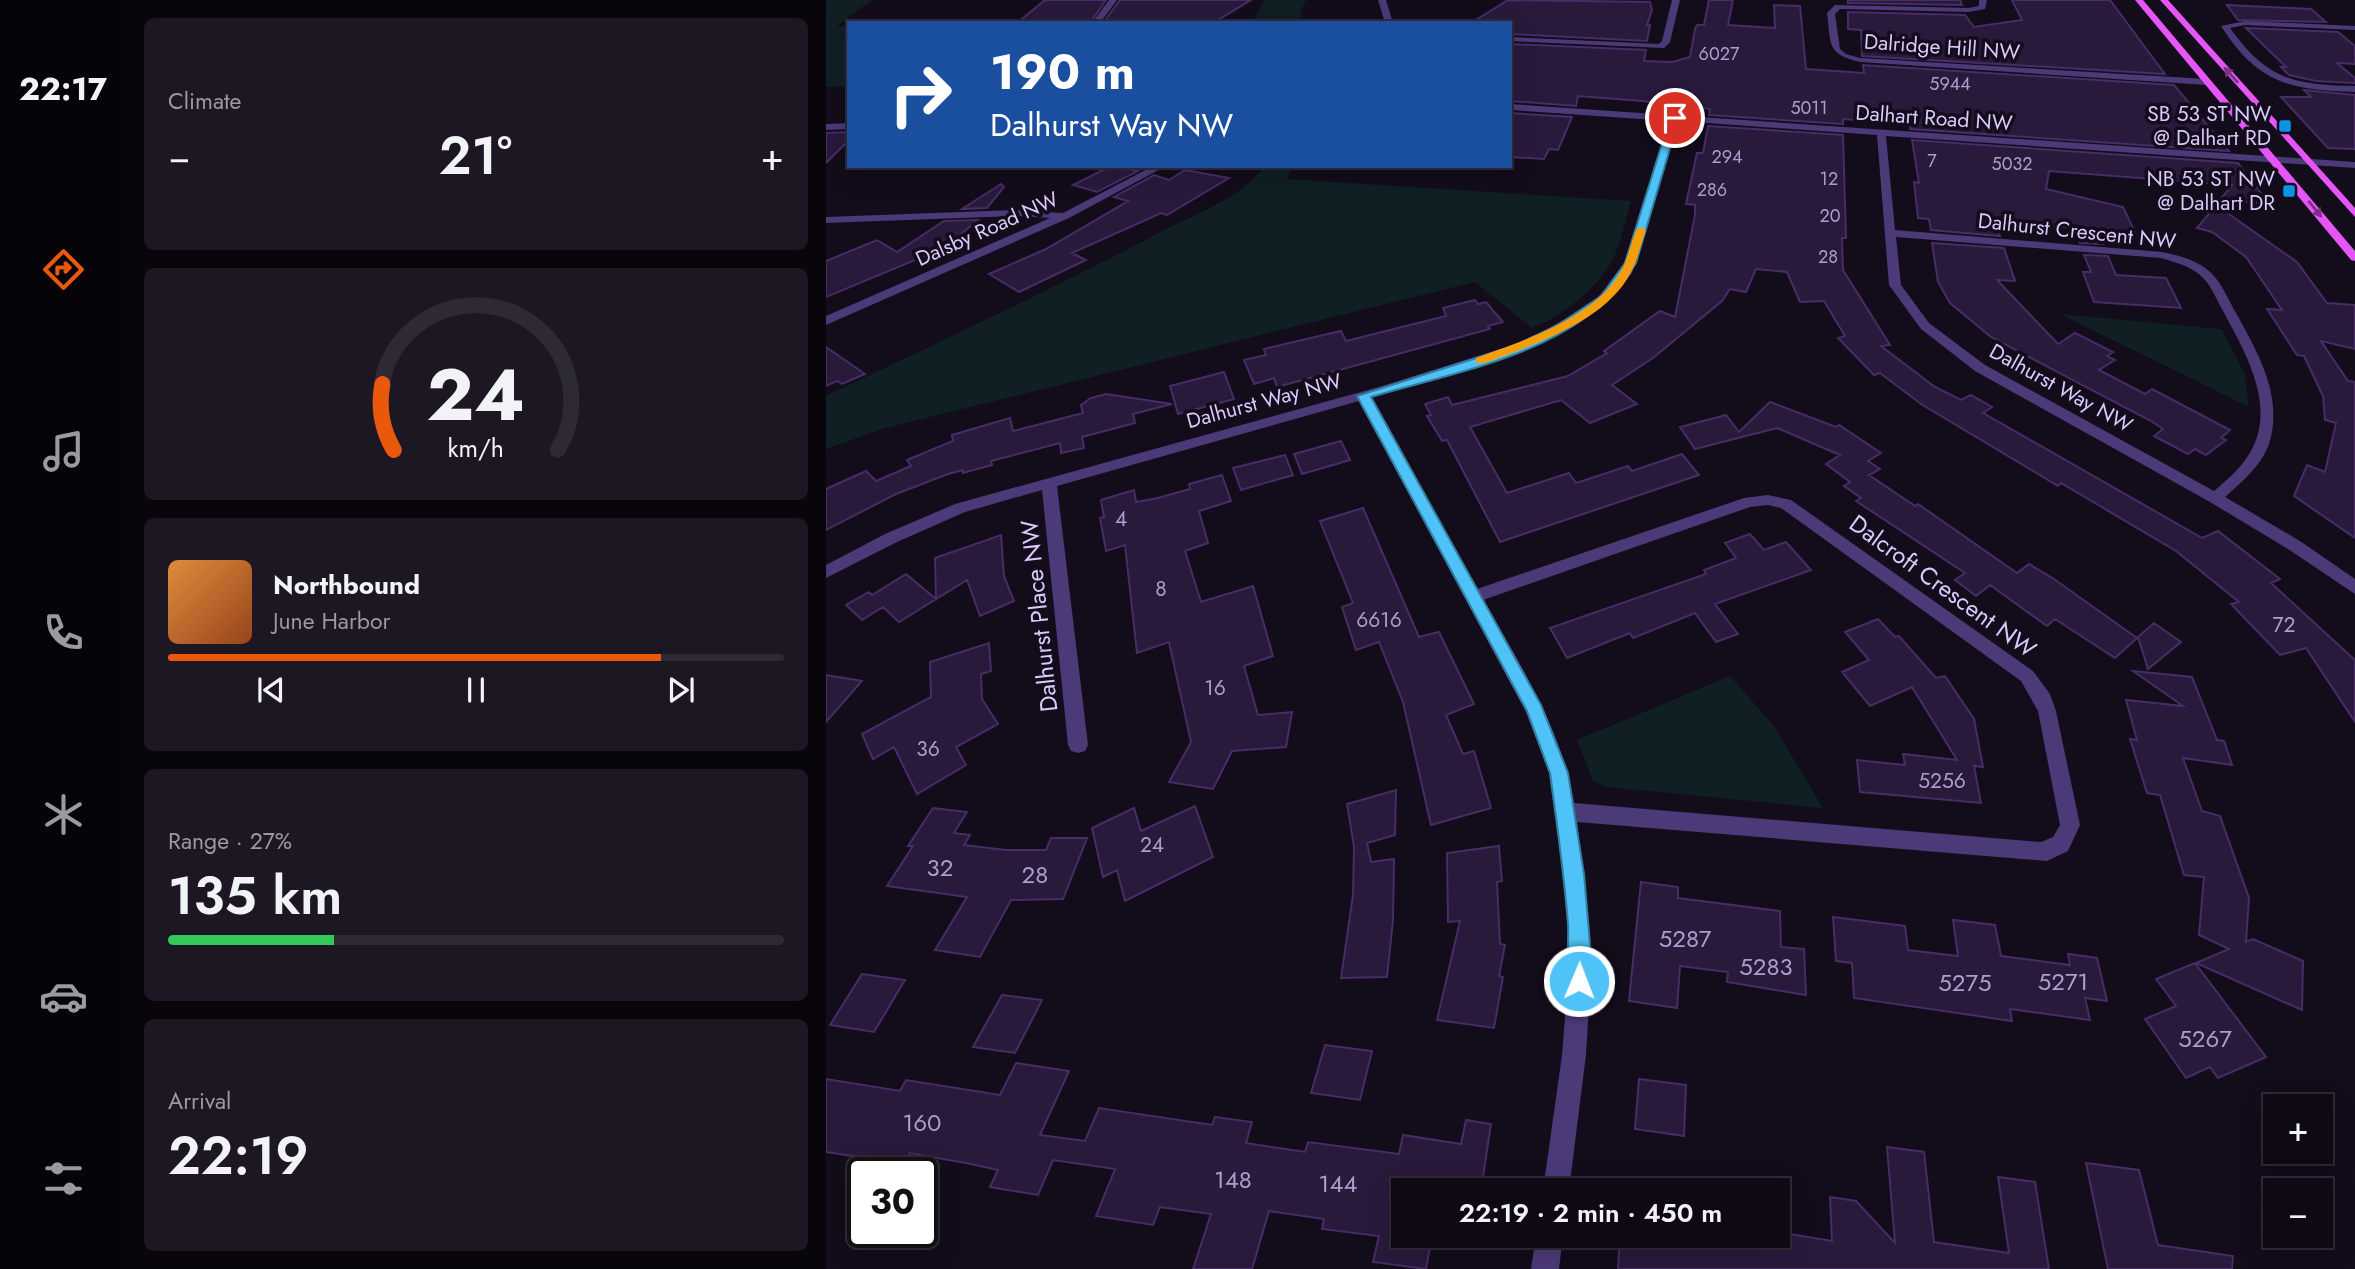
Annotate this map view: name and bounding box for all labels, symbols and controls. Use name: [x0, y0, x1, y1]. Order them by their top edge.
street label: Dalridge Hill NW: [1863, 27, 2021, 67]
text: 190 m: [990, 37, 1135, 107]
house number: 6027: [1699, 41, 1740, 67]
icon: right: [875, 49, 966, 140]
text: 22:17: [19, 66, 107, 112]
one-way arrow: [2223, 66, 2239, 84]
house number: 5944: [1929, 71, 1971, 97]
text: Climate: [168, 84, 241, 118]
pin: [1645, 88, 1705, 148]
house number: 5011: [1790, 95, 1828, 121]
street label: Dalhart Road NW: [1854, 98, 2014, 138]
icon: arrive: [1656, 99, 1694, 137]
place label: SB 53 ST NW @ Dalhart RD: [2147, 99, 2271, 153]
text: Dalhurst Way NW: [990, 102, 1233, 148]
text: 21°: [439, 118, 512, 194]
marker: SB 53 ST NW @ Dalhart RD: [2277, 118, 2293, 134]
text: −: [168, 129, 190, 184]
text: +: [761, 129, 784, 184]
house number: 294: [1711, 144, 1743, 170]
house number: 7: [1927, 148, 1937, 174]
house number: 5032: [1991, 151, 2033, 177]
place label: NB 53 ST NW @ Dalhart DR: [2146, 164, 2275, 218]
house number: 12: [1820, 166, 1838, 192]
house number: 286: [1697, 177, 1727, 203]
marker: NB 53 ST NW @ Dalhart DR: [2281, 183, 2297, 199]
street label: Dalsby Road NW: [911, 184, 1063, 274]
one-way arrow: [2307, 201, 2322, 218]
house number: 20: [1819, 203, 1841, 229]
street label: Dalhurst Crescent NW: [1976, 206, 2178, 256]
house number: 28: [1818, 244, 1838, 270]
icon: directions: [39, 245, 88, 294]
street label: Dalhurst Way NW: [1984, 336, 2138, 440]
text: 24: [427, 343, 525, 448]
street label: Dalhurst Way NW: [1183, 366, 1345, 436]
icon: music: [39, 427, 88, 476]
text: km/h: [448, 430, 504, 466]
house number: 4: [1115, 504, 1127, 534]
street label: Dalcroft Crescent NW: [1842, 506, 2044, 666]
street label: Dalhurst Place NW: [1011, 518, 1066, 714]
text: Northbound: [273, 566, 420, 604]
house number: 8: [1155, 574, 1167, 604]
text: June Harbor: [273, 604, 390, 638]
house number: 6616: [1356, 605, 1402, 635]
icon: phone: [39, 608, 88, 657]
house number: 72: [2273, 610, 2295, 640]
icon: previous: [252, 671, 290, 709]
icon: pause: [457, 671, 495, 709]
icon: next: [662, 671, 700, 709]
house number: 16: [1204, 673, 1226, 703]
house number: 36: [916, 734, 940, 764]
house number: 5256: [1918, 766, 1966, 796]
icon: climate: [39, 790, 88, 839]
text: Range · 27%: [168, 824, 292, 858]
house number: 24: [1140, 830, 1164, 860]
house number: 32: [927, 850, 953, 885]
house number: 28: [1022, 857, 1048, 892]
text: 135 km: [168, 858, 342, 934]
house number: 5287: [1659, 921, 1712, 956]
position arrow: [1542, 944, 1616, 1018]
house number: 5283: [1739, 949, 1793, 984]
house number: 5271: [2038, 964, 2088, 999]
house number: 5275: [1938, 965, 1992, 1000]
icon: car: [39, 972, 88, 1021]
house number: 5267: [2178, 1021, 2232, 1056]
text: Arrival: [168, 1084, 231, 1118]
map controls: [2263, 1094, 2333, 1248]
button: +: [2263, 1094, 2333, 1164]
house number: 160: [902, 1105, 942, 1140]
text: 22:19: [168, 1118, 309, 1194]
icon: filters: [39, 1154, 88, 1203]
speed limit sign: 30: [847, 1157, 938, 1248]
house number: 148: [1214, 1162, 1252, 1197]
house number: 144: [1319, 1166, 1357, 1201]
button: −: [2263, 1178, 2333, 1248]
text: 22:19 · 2 min · 450 m: [1459, 1194, 1722, 1232]

